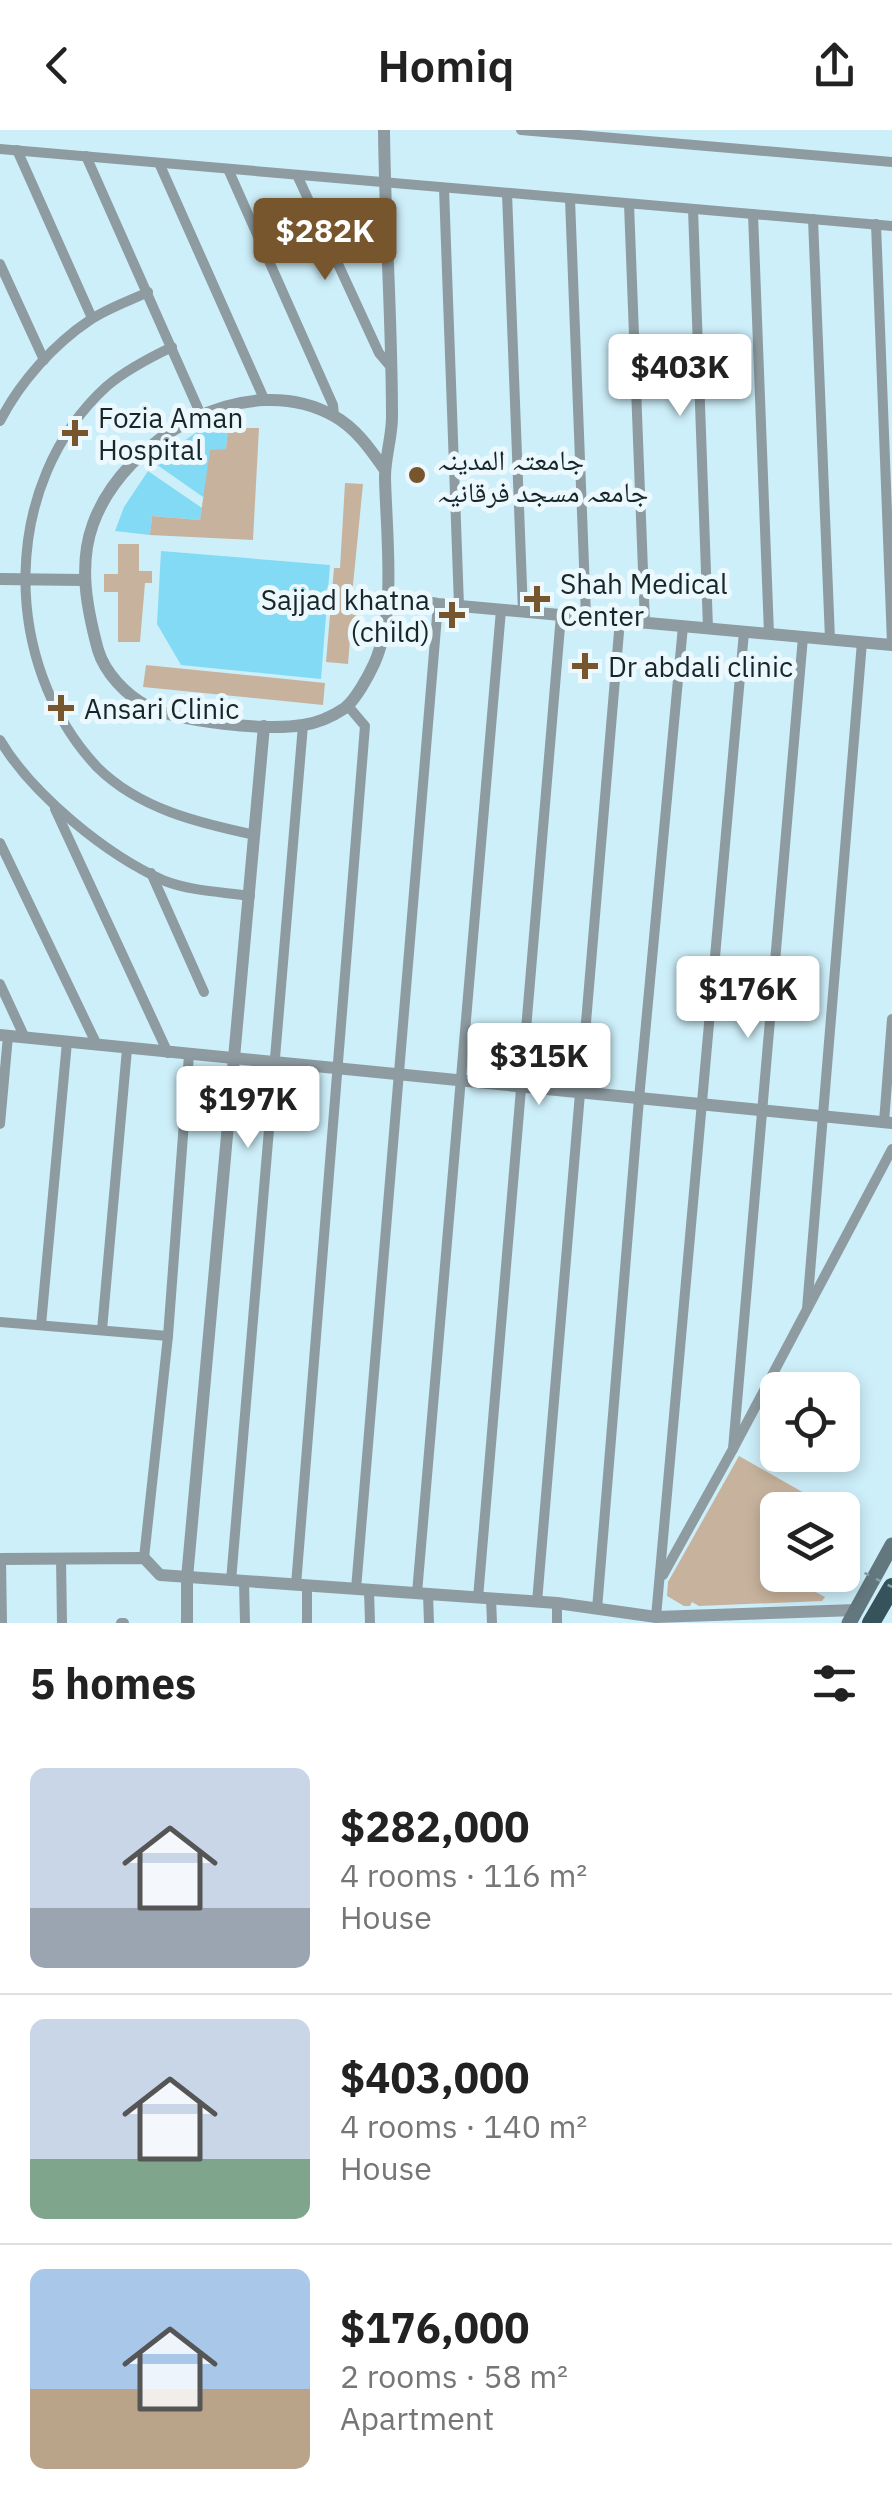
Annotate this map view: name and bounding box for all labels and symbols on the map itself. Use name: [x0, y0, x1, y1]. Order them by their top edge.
pin: $282K: [255, 198, 395, 283]
pin: $403K: [610, 334, 750, 419]
place label: Fozia Aman Hospital: [98, 399, 243, 468]
marker: Fozia Aman Hospital: [62, 420, 88, 446]
place label: جامعتہ المدینہ جامعہ مسجد فرقانیہ: [437, 441, 648, 510]
marker: جامعتہ المدینہ جامعہ مسجد فرقانیہ: [406, 464, 428, 486]
place label: Shah Medical Center: [560, 565, 728, 634]
place label: Sajjad khatna (child): [261, 581, 430, 650]
marker: Shah Medical Center: [524, 586, 550, 612]
marker: Sajjad khatna (child): [439, 602, 465, 628]
place label: Dr abdali clinic: [608, 648, 793, 685]
marker: Dr abdali clinic: [572, 653, 598, 679]
place label: Ansari Clinic: [84, 690, 239, 727]
marker: Ansari Clinic: [48, 695, 74, 721]
pin: $176K: [678, 956, 818, 1041]
pin: $315K: [469, 1023, 609, 1108]
pin: $197K: [178, 1066, 318, 1151]

